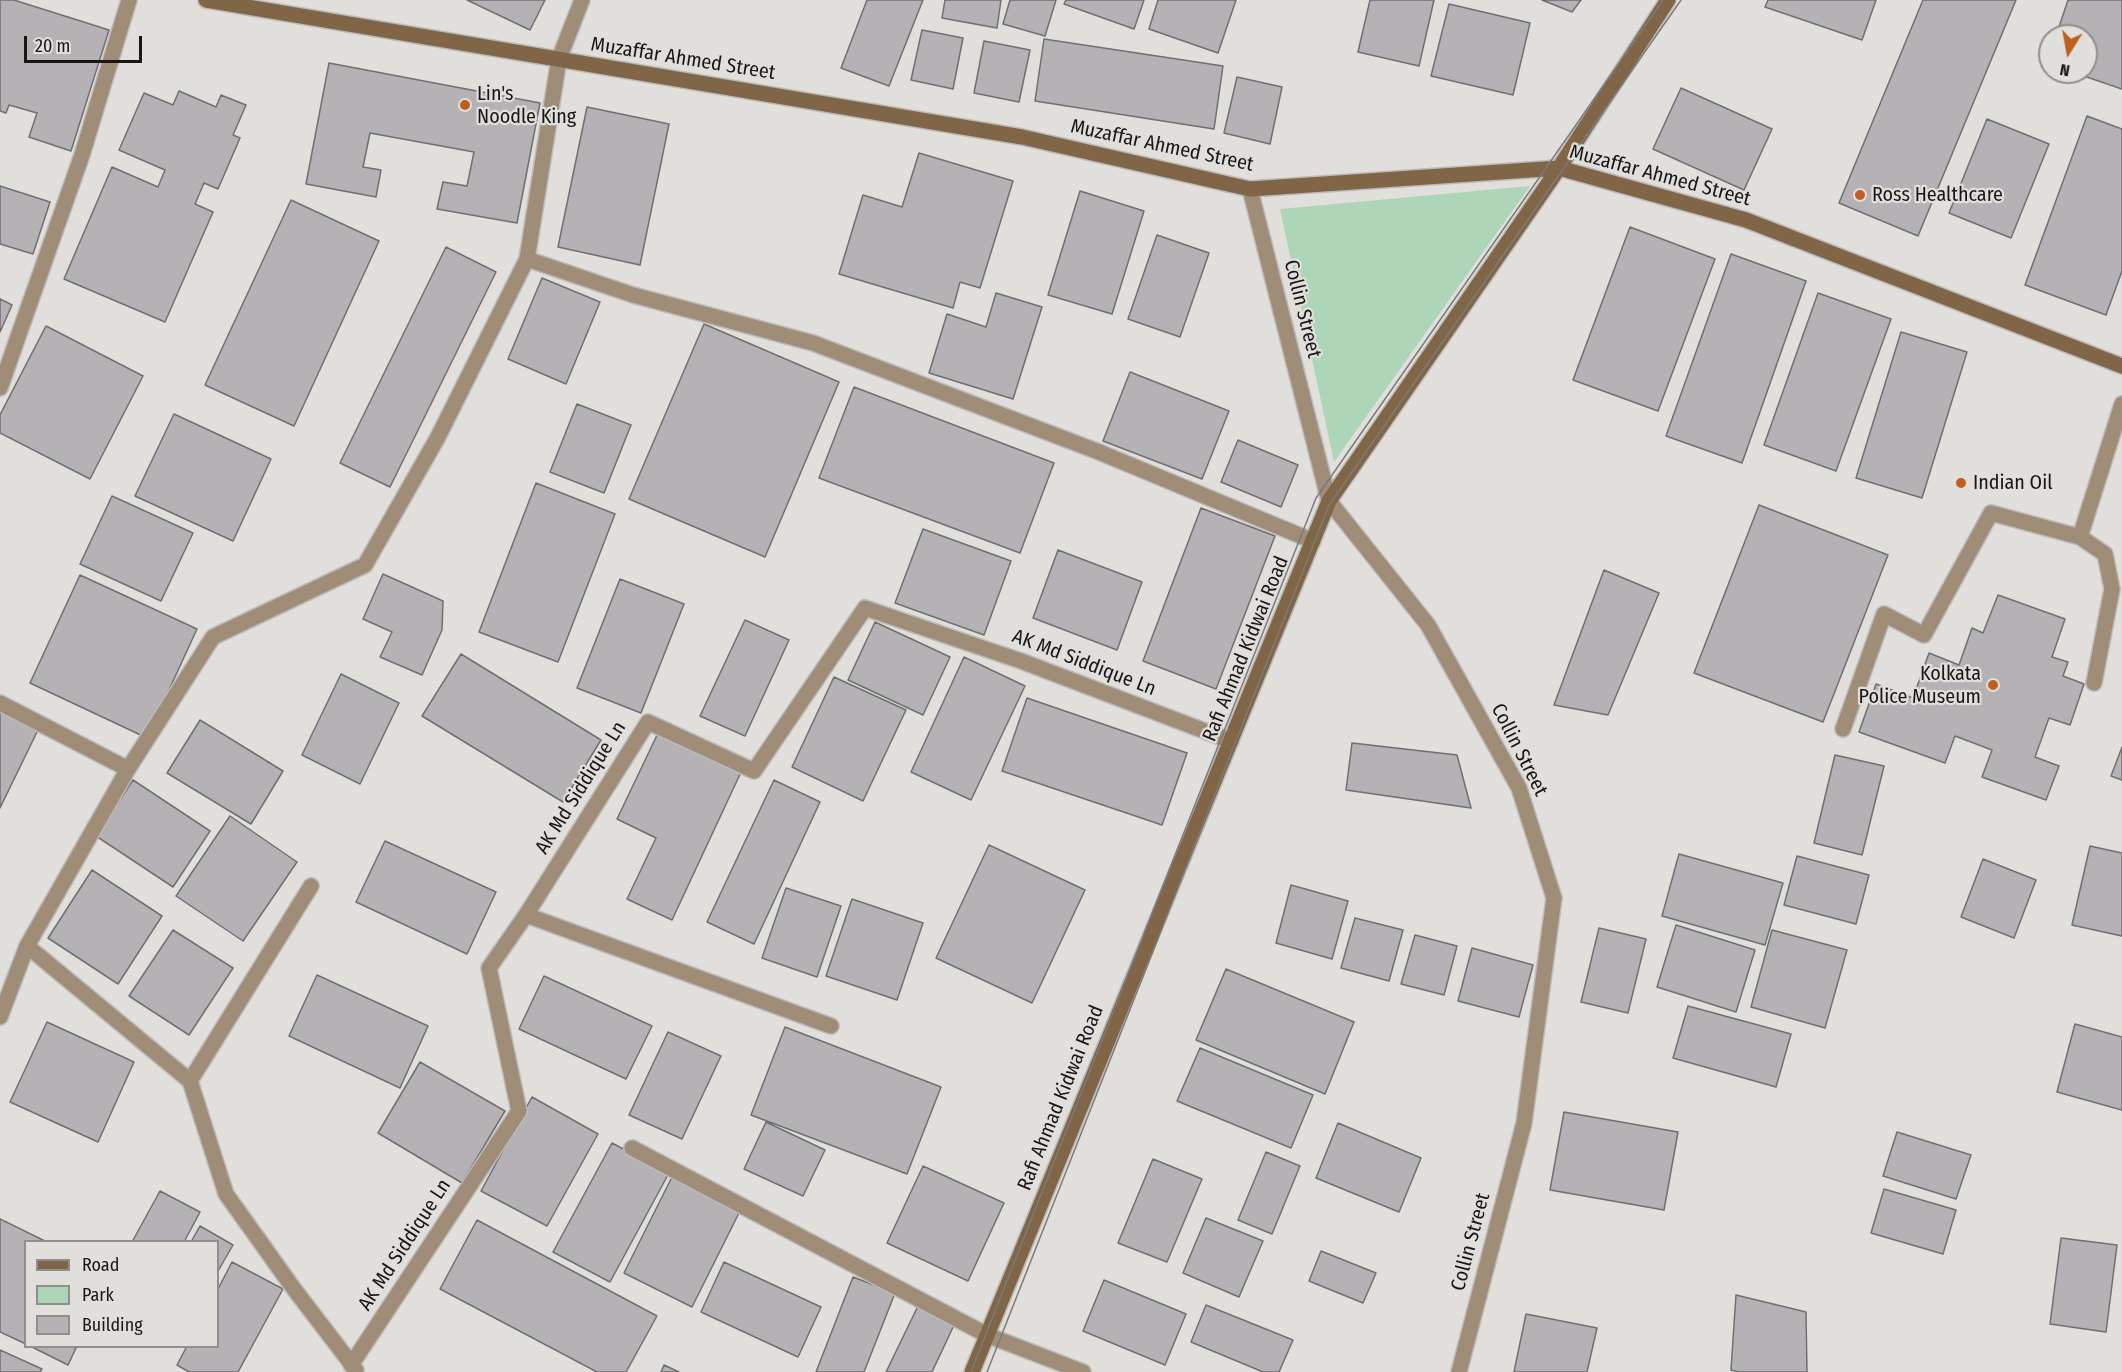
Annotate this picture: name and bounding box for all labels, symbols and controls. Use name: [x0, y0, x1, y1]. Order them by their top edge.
scale bar: [27, 24, 146, 62]
north arrow: [2038, 24, 2098, 84]
street label: Muzaffar Ahmed Street: [589, 33, 777, 85]
text: 20 m: [35, 35, 70, 57]
text: N: [2058, 60, 2071, 80]
place label: Lin's Noodle King: [477, 82, 576, 129]
marker: Lin's Noodle King: [458, 98, 472, 112]
street label: Muzaffar Ahmed Street: [1068, 115, 1256, 177]
street label: Muzaffar Ahmed Street: [1567, 140, 1753, 212]
place label: Ross Healthcare: [1872, 183, 2003, 207]
marker: Ross Healthcare: [1853, 188, 1867, 202]
street label: Collin Street: [1278, 257, 1326, 361]
place label: Indian Oil: [1973, 471, 2052, 495]
marker: Indian Oil: [1954, 476, 1968, 490]
street label: Rafi Ahmad Kidwai Road: [1198, 553, 1294, 745]
street label: AK Md Siddique Ln: [1009, 625, 1159, 701]
place label: Kolkata Police Museum: [1859, 662, 1981, 709]
marker: Kolkata Police Museum: [1986, 678, 2000, 692]
street label: Collin Street: [1486, 700, 1552, 800]
street label: AK Md Siddique Ln: [531, 717, 631, 859]
street label: Rafi Ahmad Kidwai Road: [1013, 1002, 1109, 1194]
street label: AK Md Siddique Ln: [354, 1175, 456, 1315]
street label: Collin Street: [1446, 1190, 1496, 1294]
legend: [24, 1240, 219, 1348]
text: Road: [82, 1254, 119, 1276]
text: Park: [82, 1284, 114, 1306]
text: Building: [82, 1314, 143, 1336]

